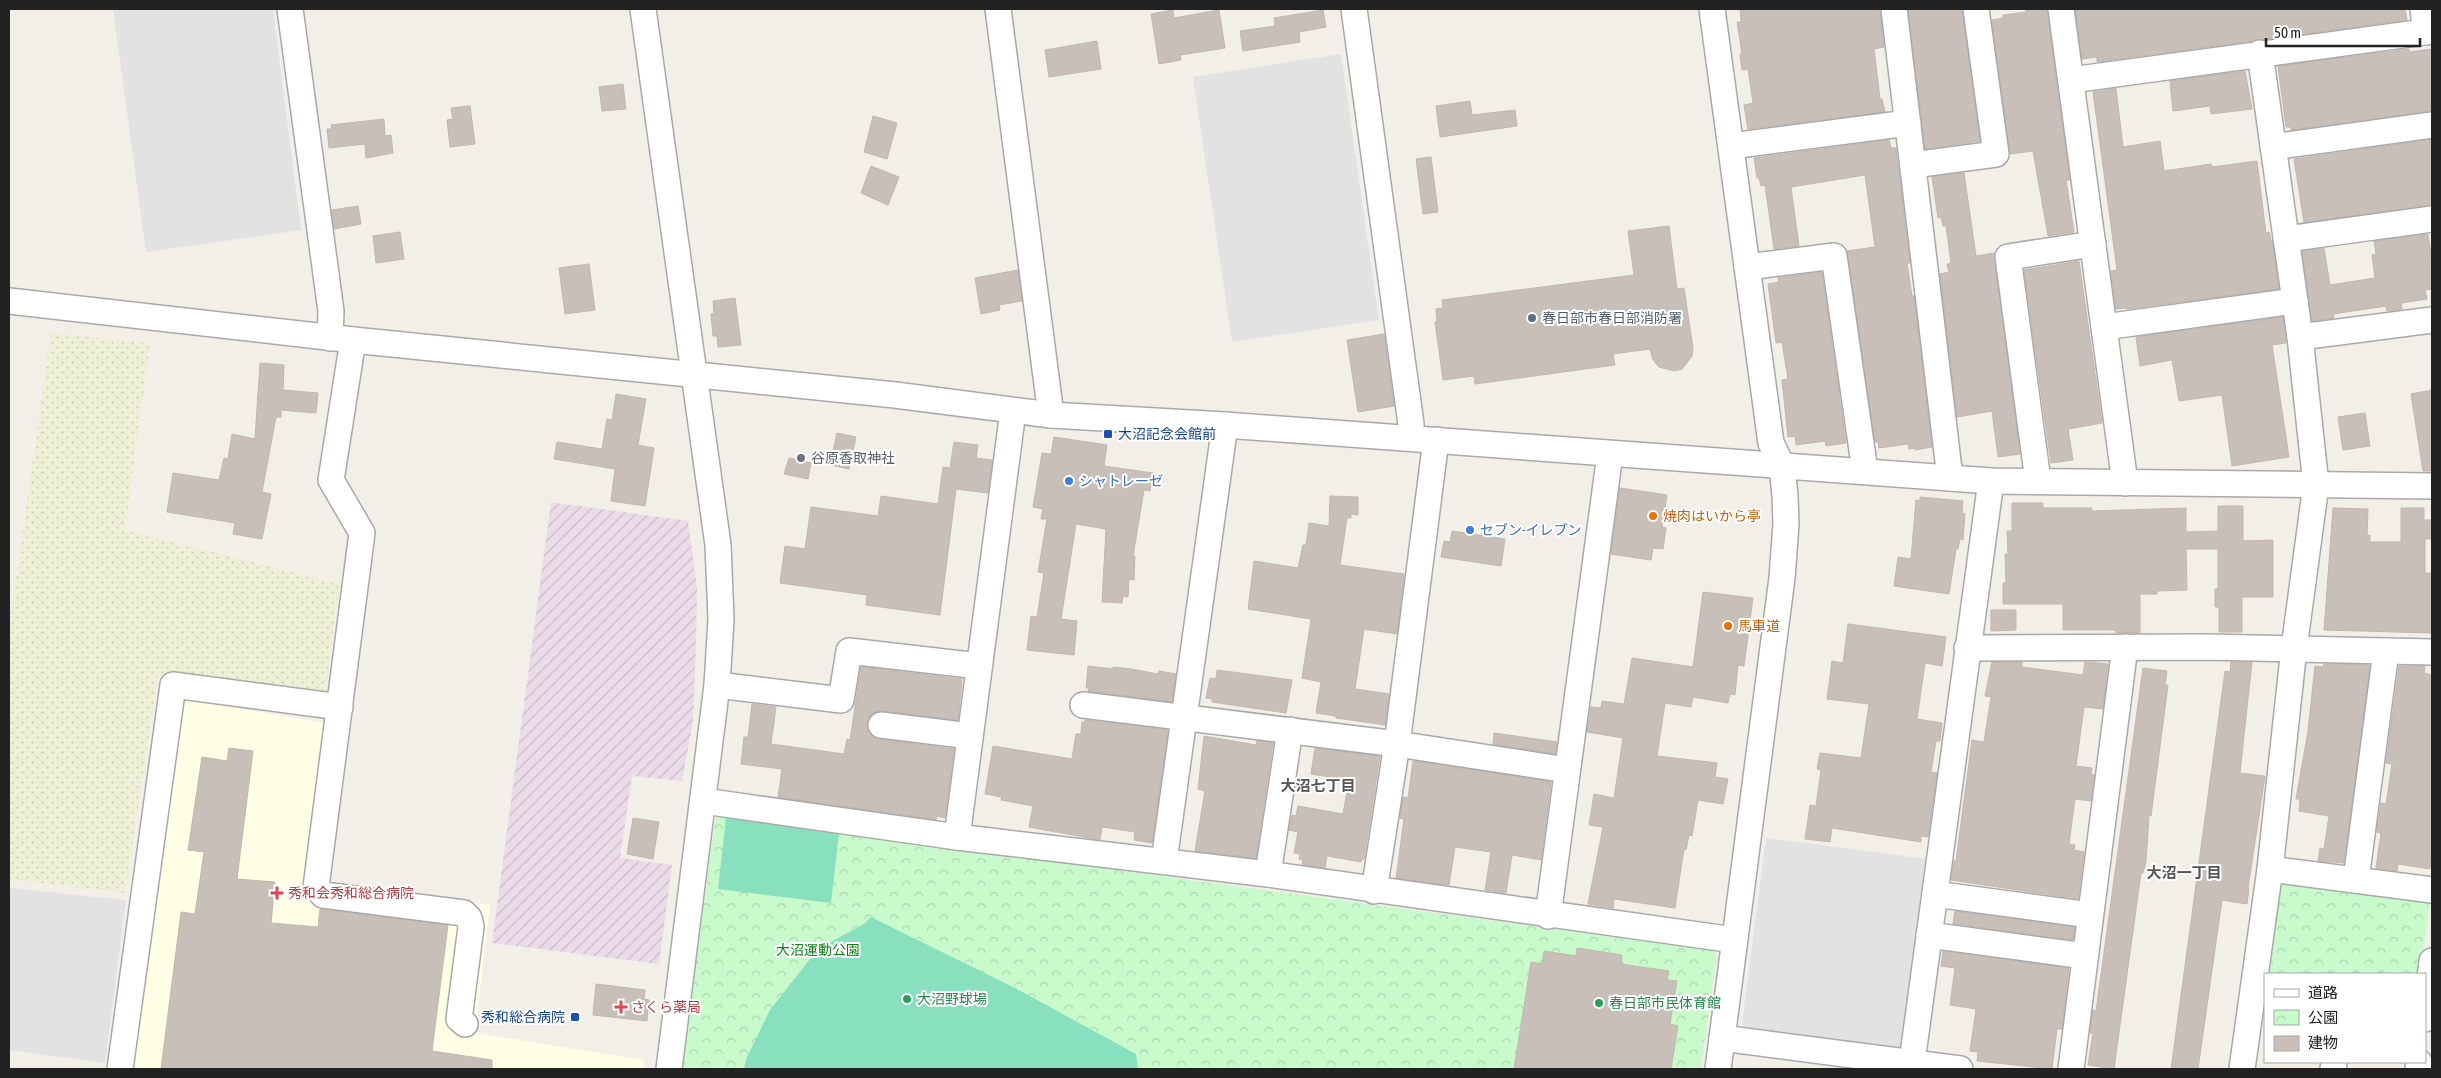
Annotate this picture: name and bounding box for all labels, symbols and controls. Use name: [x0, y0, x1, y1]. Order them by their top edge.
scale bar: [2266, 15, 2420, 47]
text: 50 m: [2274, 24, 2301, 41]
place label: 春日部市春日部消防署: [1542, 310, 1682, 326]
marker: 春日部市春日部消防署: [1526, 312, 1538, 324]
place label: 大沼記念会館前: [1118, 426, 1216, 442]
marker: 大沼記念会館前: [1102, 428, 1114, 440]
place label: 谷原香取神社: [811, 450, 895, 466]
marker: 谷原香取神社: [795, 452, 807, 464]
place label: シャトレーゼ: [1079, 473, 1163, 489]
marker: シャトレーゼ: [1063, 475, 1075, 487]
place label: 焼肉はいから亭: [1663, 508, 1761, 524]
marker: 焼肉はいから亭: [1647, 510, 1659, 522]
place label: セブン-イレブン: [1480, 522, 1582, 538]
marker: セブン-イレブン: [1464, 524, 1476, 536]
place label: 馬車道: [1738, 618, 1780, 634]
marker: 馬車道: [1722, 620, 1734, 632]
district label: 大沼七丁目: [1280, 777, 1356, 794]
district label: 大沼一丁目: [2146, 864, 2222, 881]
place label: 秀和会秀和総合病院: [288, 885, 414, 901]
marker: 秀和会秀和総合病院: [270, 886, 284, 900]
park label: 大沼運動公園: [776, 942, 860, 958]
legend: [2264, 973, 2426, 1063]
text: 道路: [2308, 984, 2338, 1001]
place label: 大沼野球場: [917, 991, 987, 1007]
marker: 大沼野球場: [901, 993, 913, 1005]
place label: 春日部市民体育館: [1609, 995, 1721, 1011]
marker: 春日部市民体育館: [1593, 997, 1605, 1009]
place label: さくら薬局: [631, 999, 701, 1015]
marker: さくら薬局: [615, 1001, 627, 1013]
place label: 秀和総合病院: [481, 1009, 565, 1025]
text: 公園: [2308, 1009, 2338, 1026]
marker: 秀和総合病院: [569, 1011, 581, 1023]
text: 建物: [2308, 1034, 2338, 1051]

